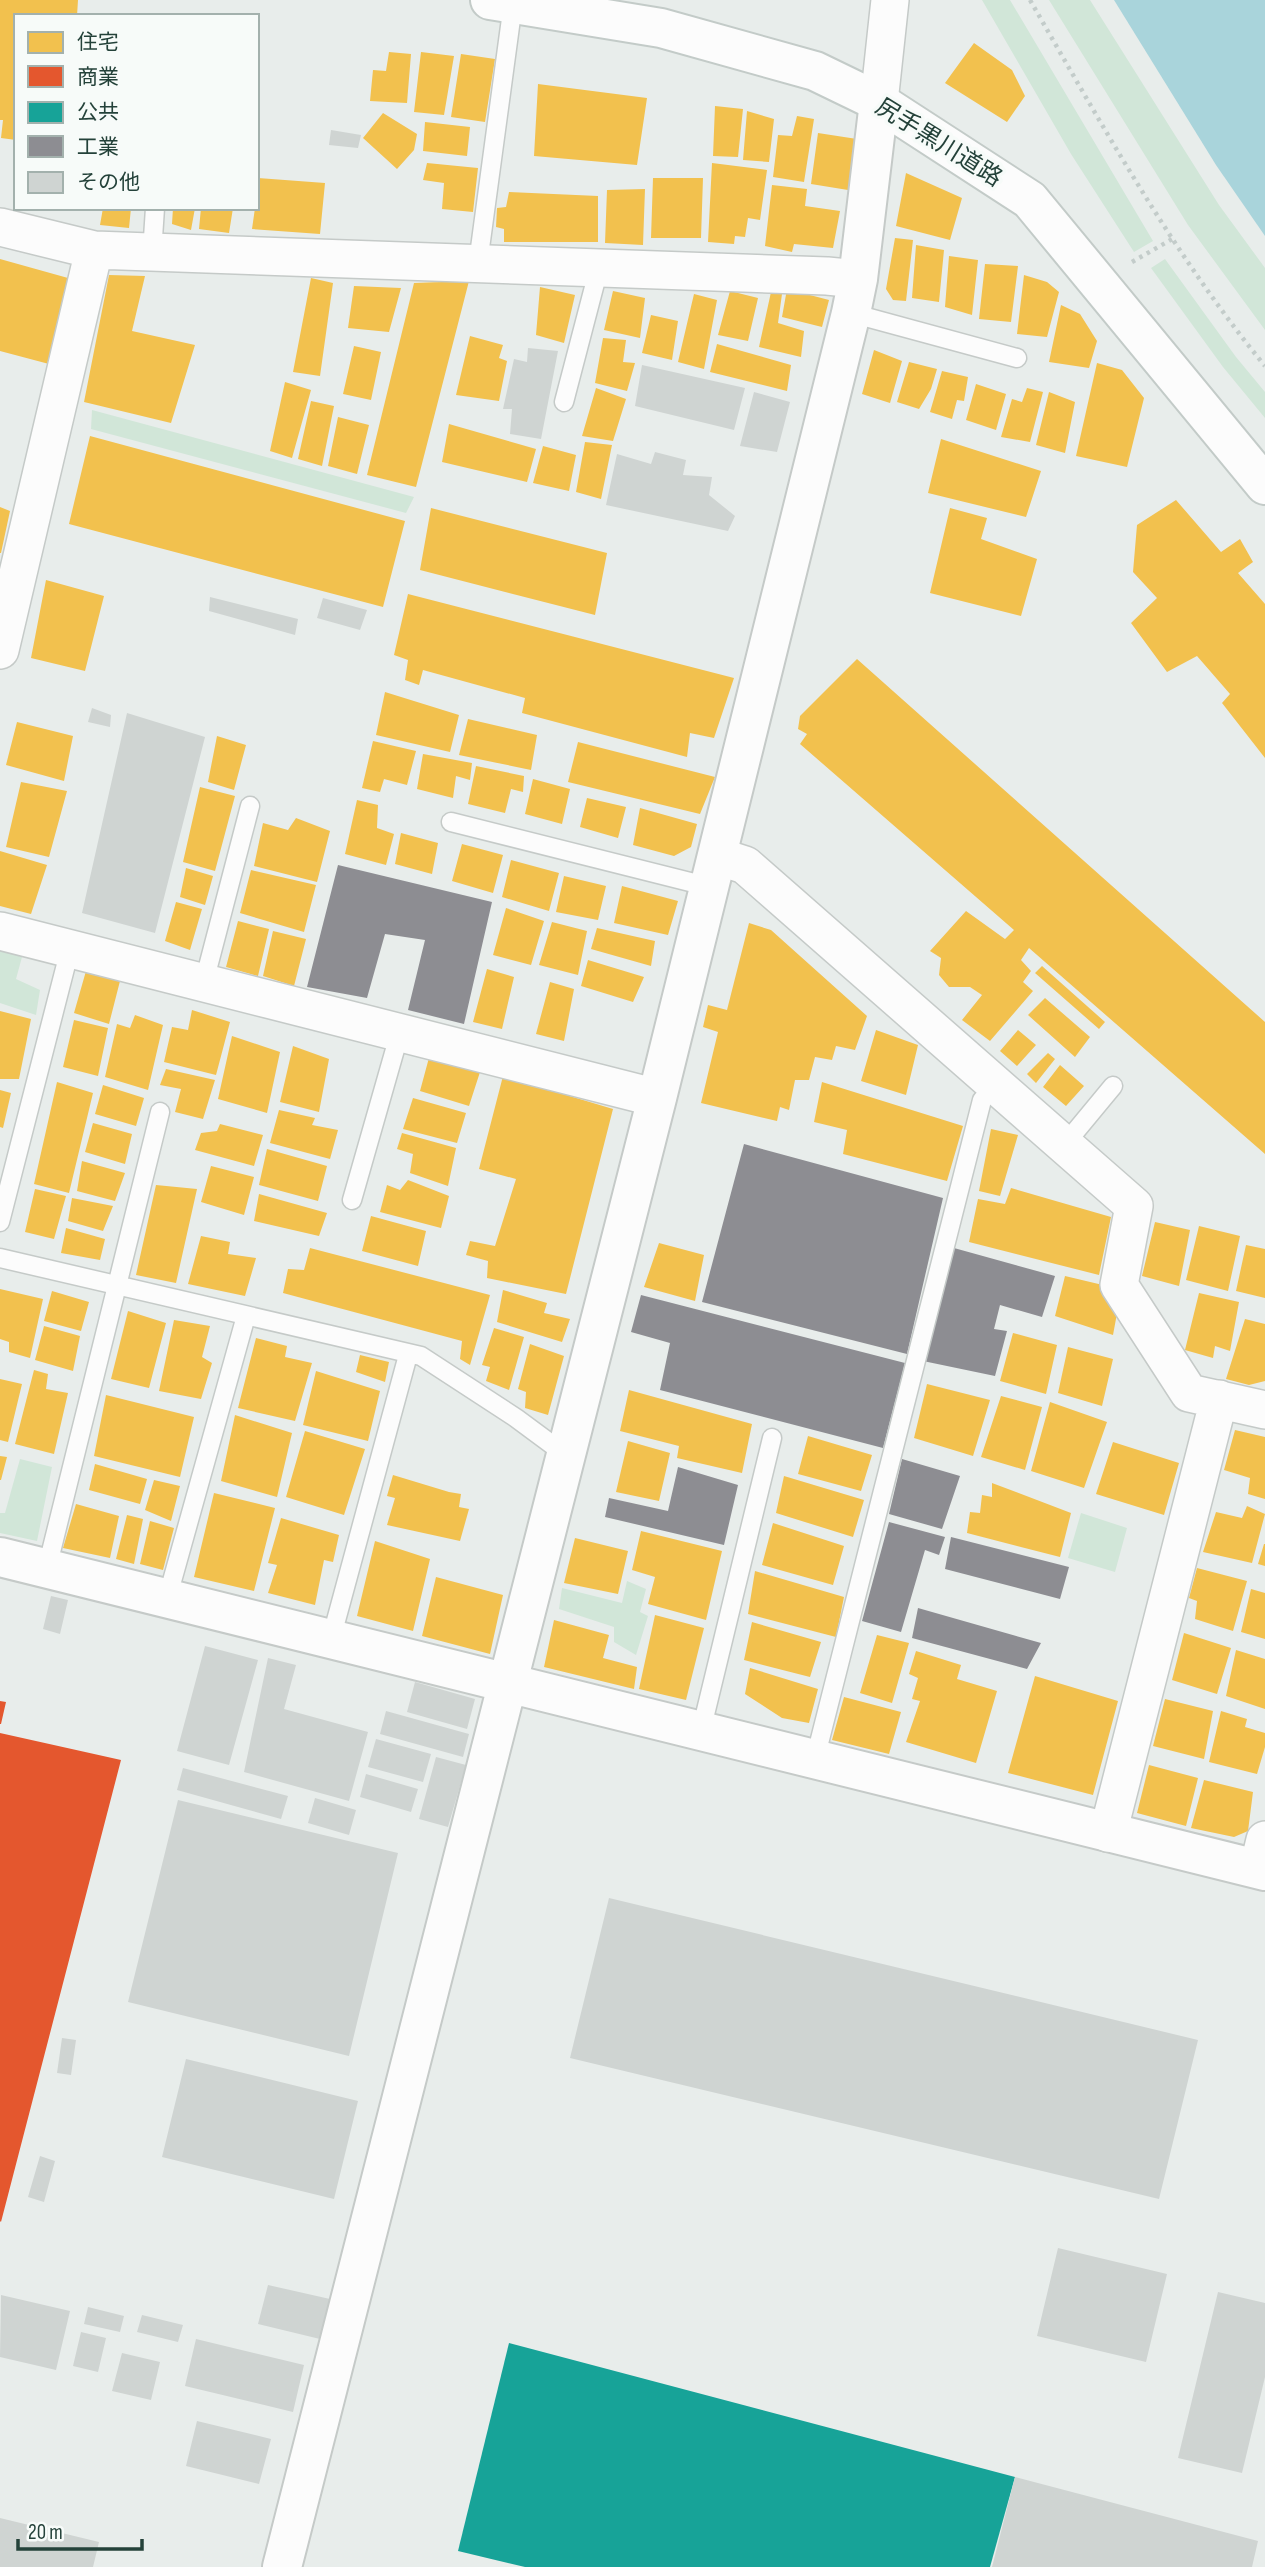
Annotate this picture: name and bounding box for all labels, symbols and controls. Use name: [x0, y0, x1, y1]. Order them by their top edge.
legend: [14, 14, 259, 210]
text: 住宅: [77, 30, 119, 55]
text: 商業: [77, 65, 119, 90]
street label: 尻手黒川道路: [870, 92, 1007, 193]
text: 公共: [77, 100, 119, 125]
text: 工業: [77, 135, 119, 160]
text: その他: [77, 170, 140, 195]
scale bar: [18, 2508, 142, 2552]
text: 20 m: [28, 2520, 63, 2545]

